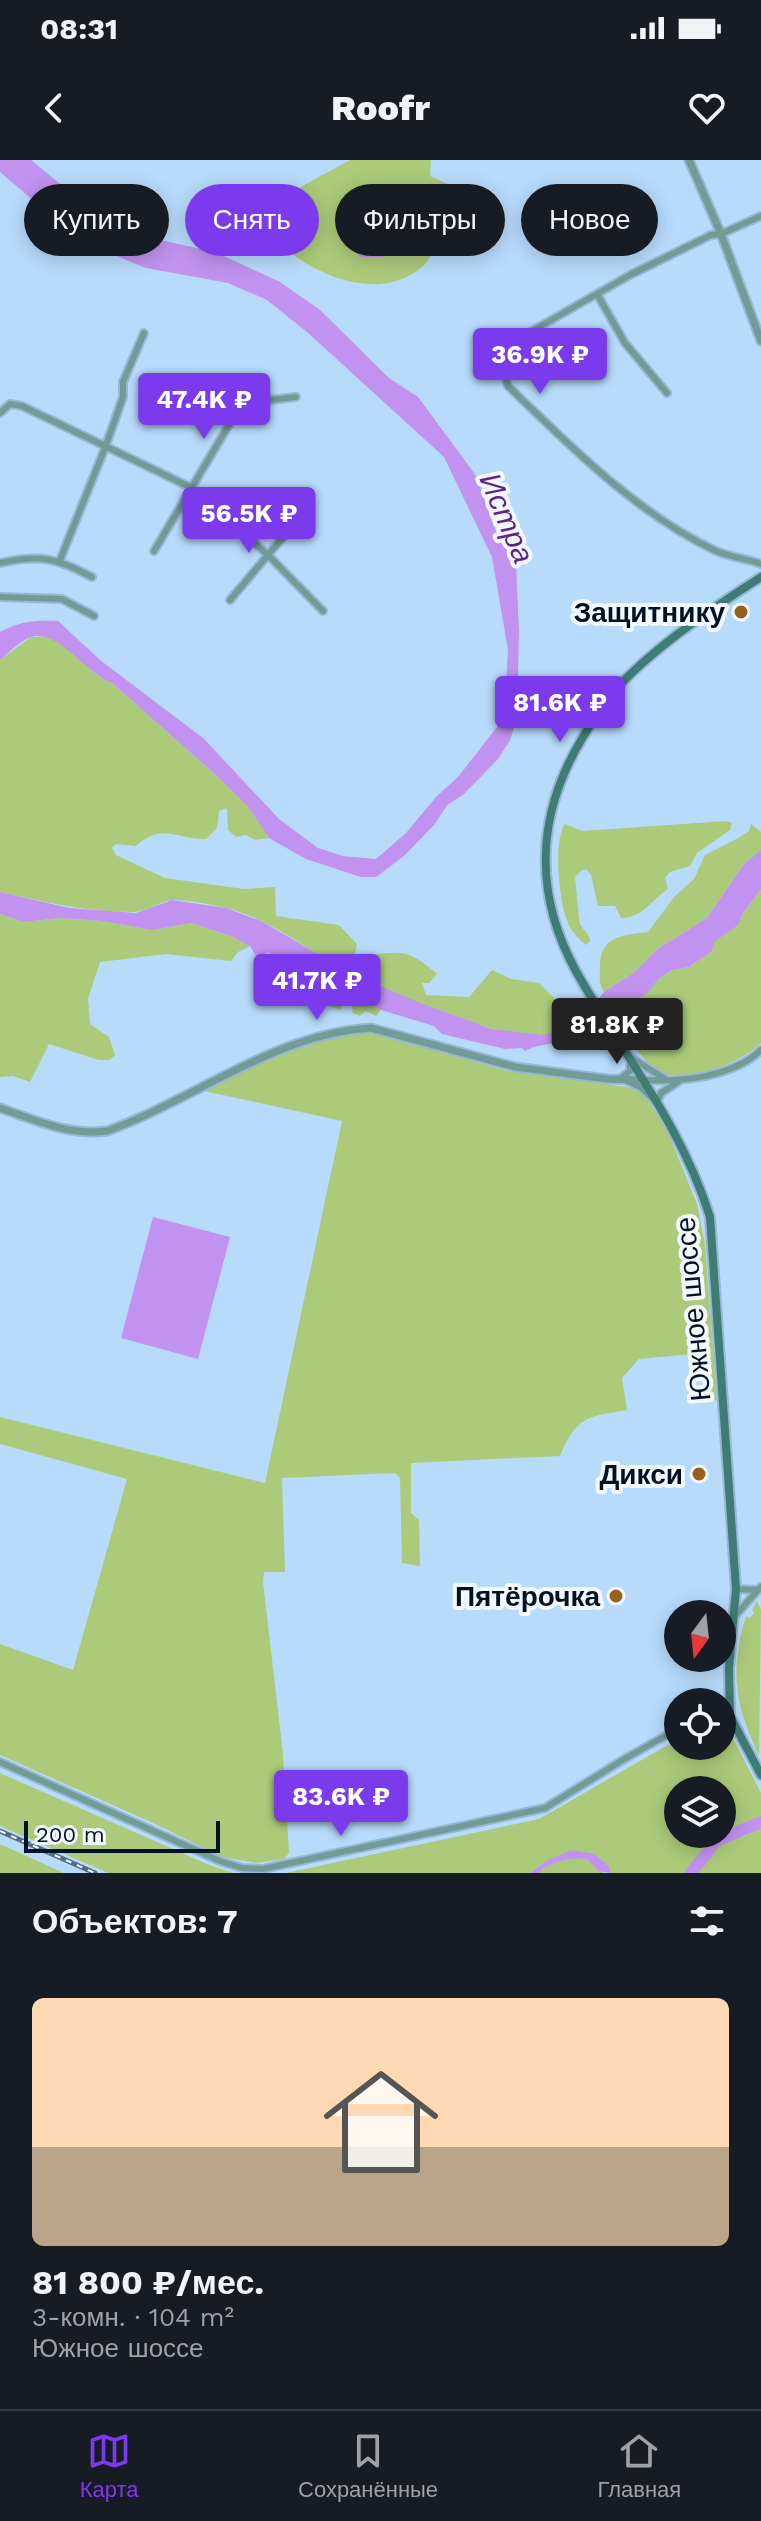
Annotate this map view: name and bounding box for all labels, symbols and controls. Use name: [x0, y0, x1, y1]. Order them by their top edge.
text: 08:31: [40, 11, 118, 46]
icon: back: [32, 86, 76, 130]
icon: heart: [685, 86, 729, 130]
text: Roofr: [331, 87, 430, 129]
chip: Купить: [24, 184, 169, 256]
chip: Снять: [185, 184, 319, 256]
chip: Фильтры: [335, 184, 505, 256]
chip: Новое: [521, 184, 658, 256]
pin: 36.9K ₽: [466, 328, 614, 396]
text: 36.9K ₽: [491, 339, 589, 369]
pin: 47.4K ₽: [130, 373, 278, 441]
text: 47.4K ₽: [156, 384, 252, 414]
water label: Истра: [472, 468, 542, 568]
pin: 56.5K ₽: [175, 487, 323, 555]
text: 56.5K ₽: [200, 498, 298, 528]
place label: Защитнику: [574, 596, 725, 629]
marker: Защитнику: [732, 603, 750, 621]
pin: 81.6K ₽: [486, 676, 634, 744]
text: 81.6K ₽: [513, 687, 607, 717]
pin: 41.7K ₽: [243, 954, 391, 1022]
text: 41.7K ₽: [272, 965, 363, 995]
pin: 81.8K ₽: [543, 998, 691, 1066]
text: 81.8K ₽: [570, 1009, 664, 1039]
street label: Южное шоссе: [669, 1216, 717, 1402]
place label: Дикси: [599, 1458, 683, 1491]
marker: Дикси: [690, 1465, 708, 1483]
place label: Пятёрочка: [455, 1580, 600, 1613]
marker: Пятёрочка: [607, 1587, 625, 1605]
north arrow: [664, 1600, 736, 1672]
map controls: [664, 1600, 736, 1848]
button: locate: [664, 1688, 736, 1760]
pin: 83.6K ₽: [267, 1770, 415, 1838]
button: layers: [664, 1776, 736, 1848]
text: 83.6K ₽: [292, 1781, 390, 1811]
scale bar: [24, 1817, 220, 1853]
text: 200 m: [36, 1822, 105, 1847]
icon: filters: [685, 1899, 729, 1943]
text: Объектов: 7: [32, 1901, 238, 1941]
icon: home: [309, 2050, 453, 2194]
text: 81 800 ₽/мес.: [32, 2262, 264, 2302]
text: 3-комн. · 104 m²: [32, 2302, 234, 2332]
text: Южное шоссе: [32, 2333, 204, 2363]
tab: Карта: [80, 2429, 139, 2503]
tab: Сохранённые: [298, 2429, 438, 2503]
tab: Главная: [598, 2429, 681, 2503]

